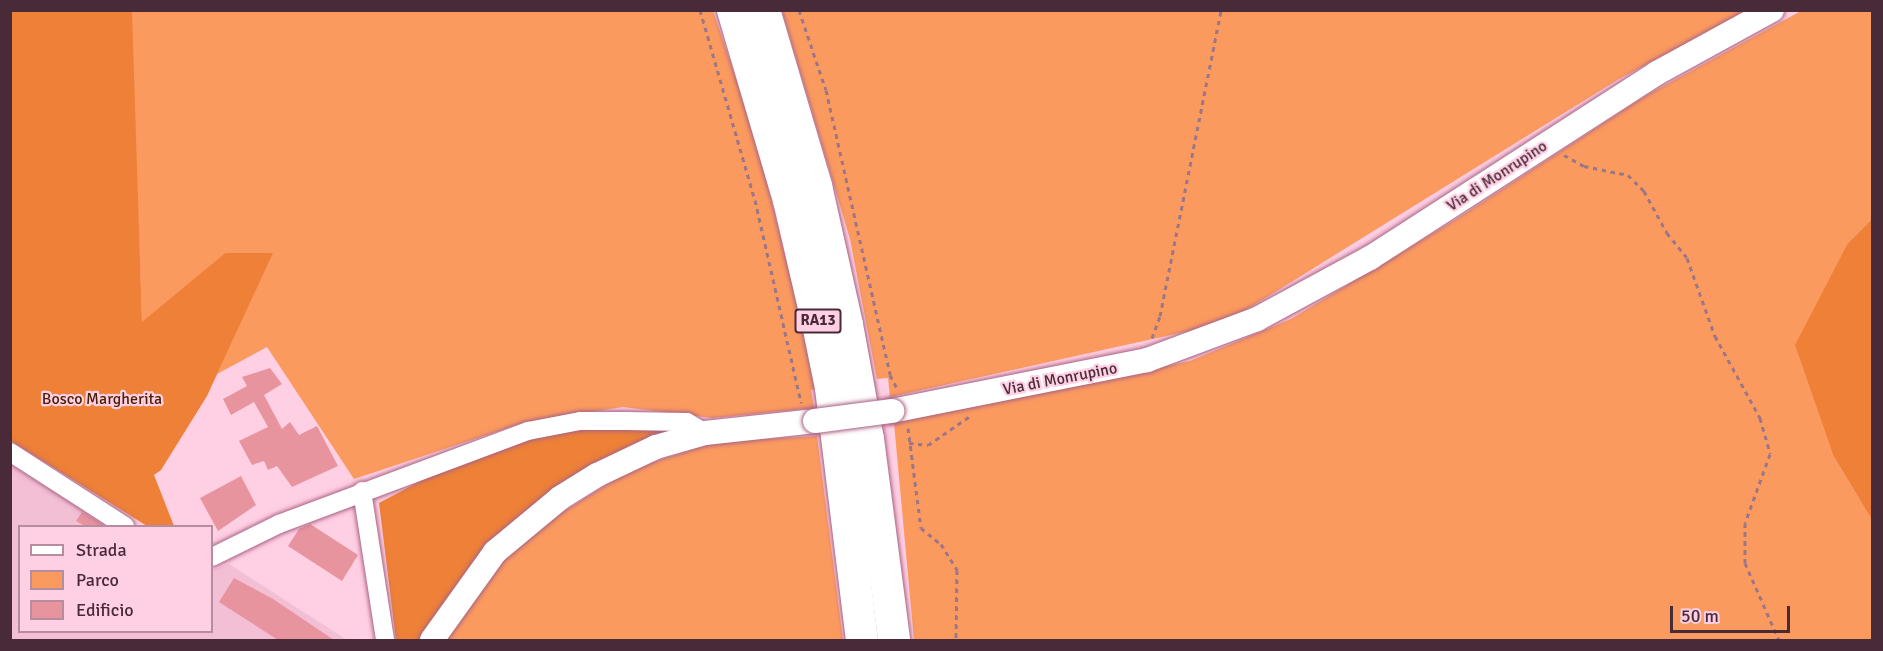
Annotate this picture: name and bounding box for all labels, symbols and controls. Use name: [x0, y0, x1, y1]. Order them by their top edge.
street label: Via di Monrupino: [1443, 136, 1551, 216]
road number: RA13: [794, 309, 842, 333]
street label: Via di Monrupino: [1001, 359, 1119, 399]
park label: Bosco Margherita: [42, 389, 162, 409]
legend: [18, 525, 213, 633]
text: Strada: [76, 539, 127, 561]
text: Parco: [76, 569, 119, 591]
scale bar: [1673, 594, 1793, 632]
text: Edificio: [76, 599, 134, 621]
text: 50 m: [1681, 605, 1719, 627]

